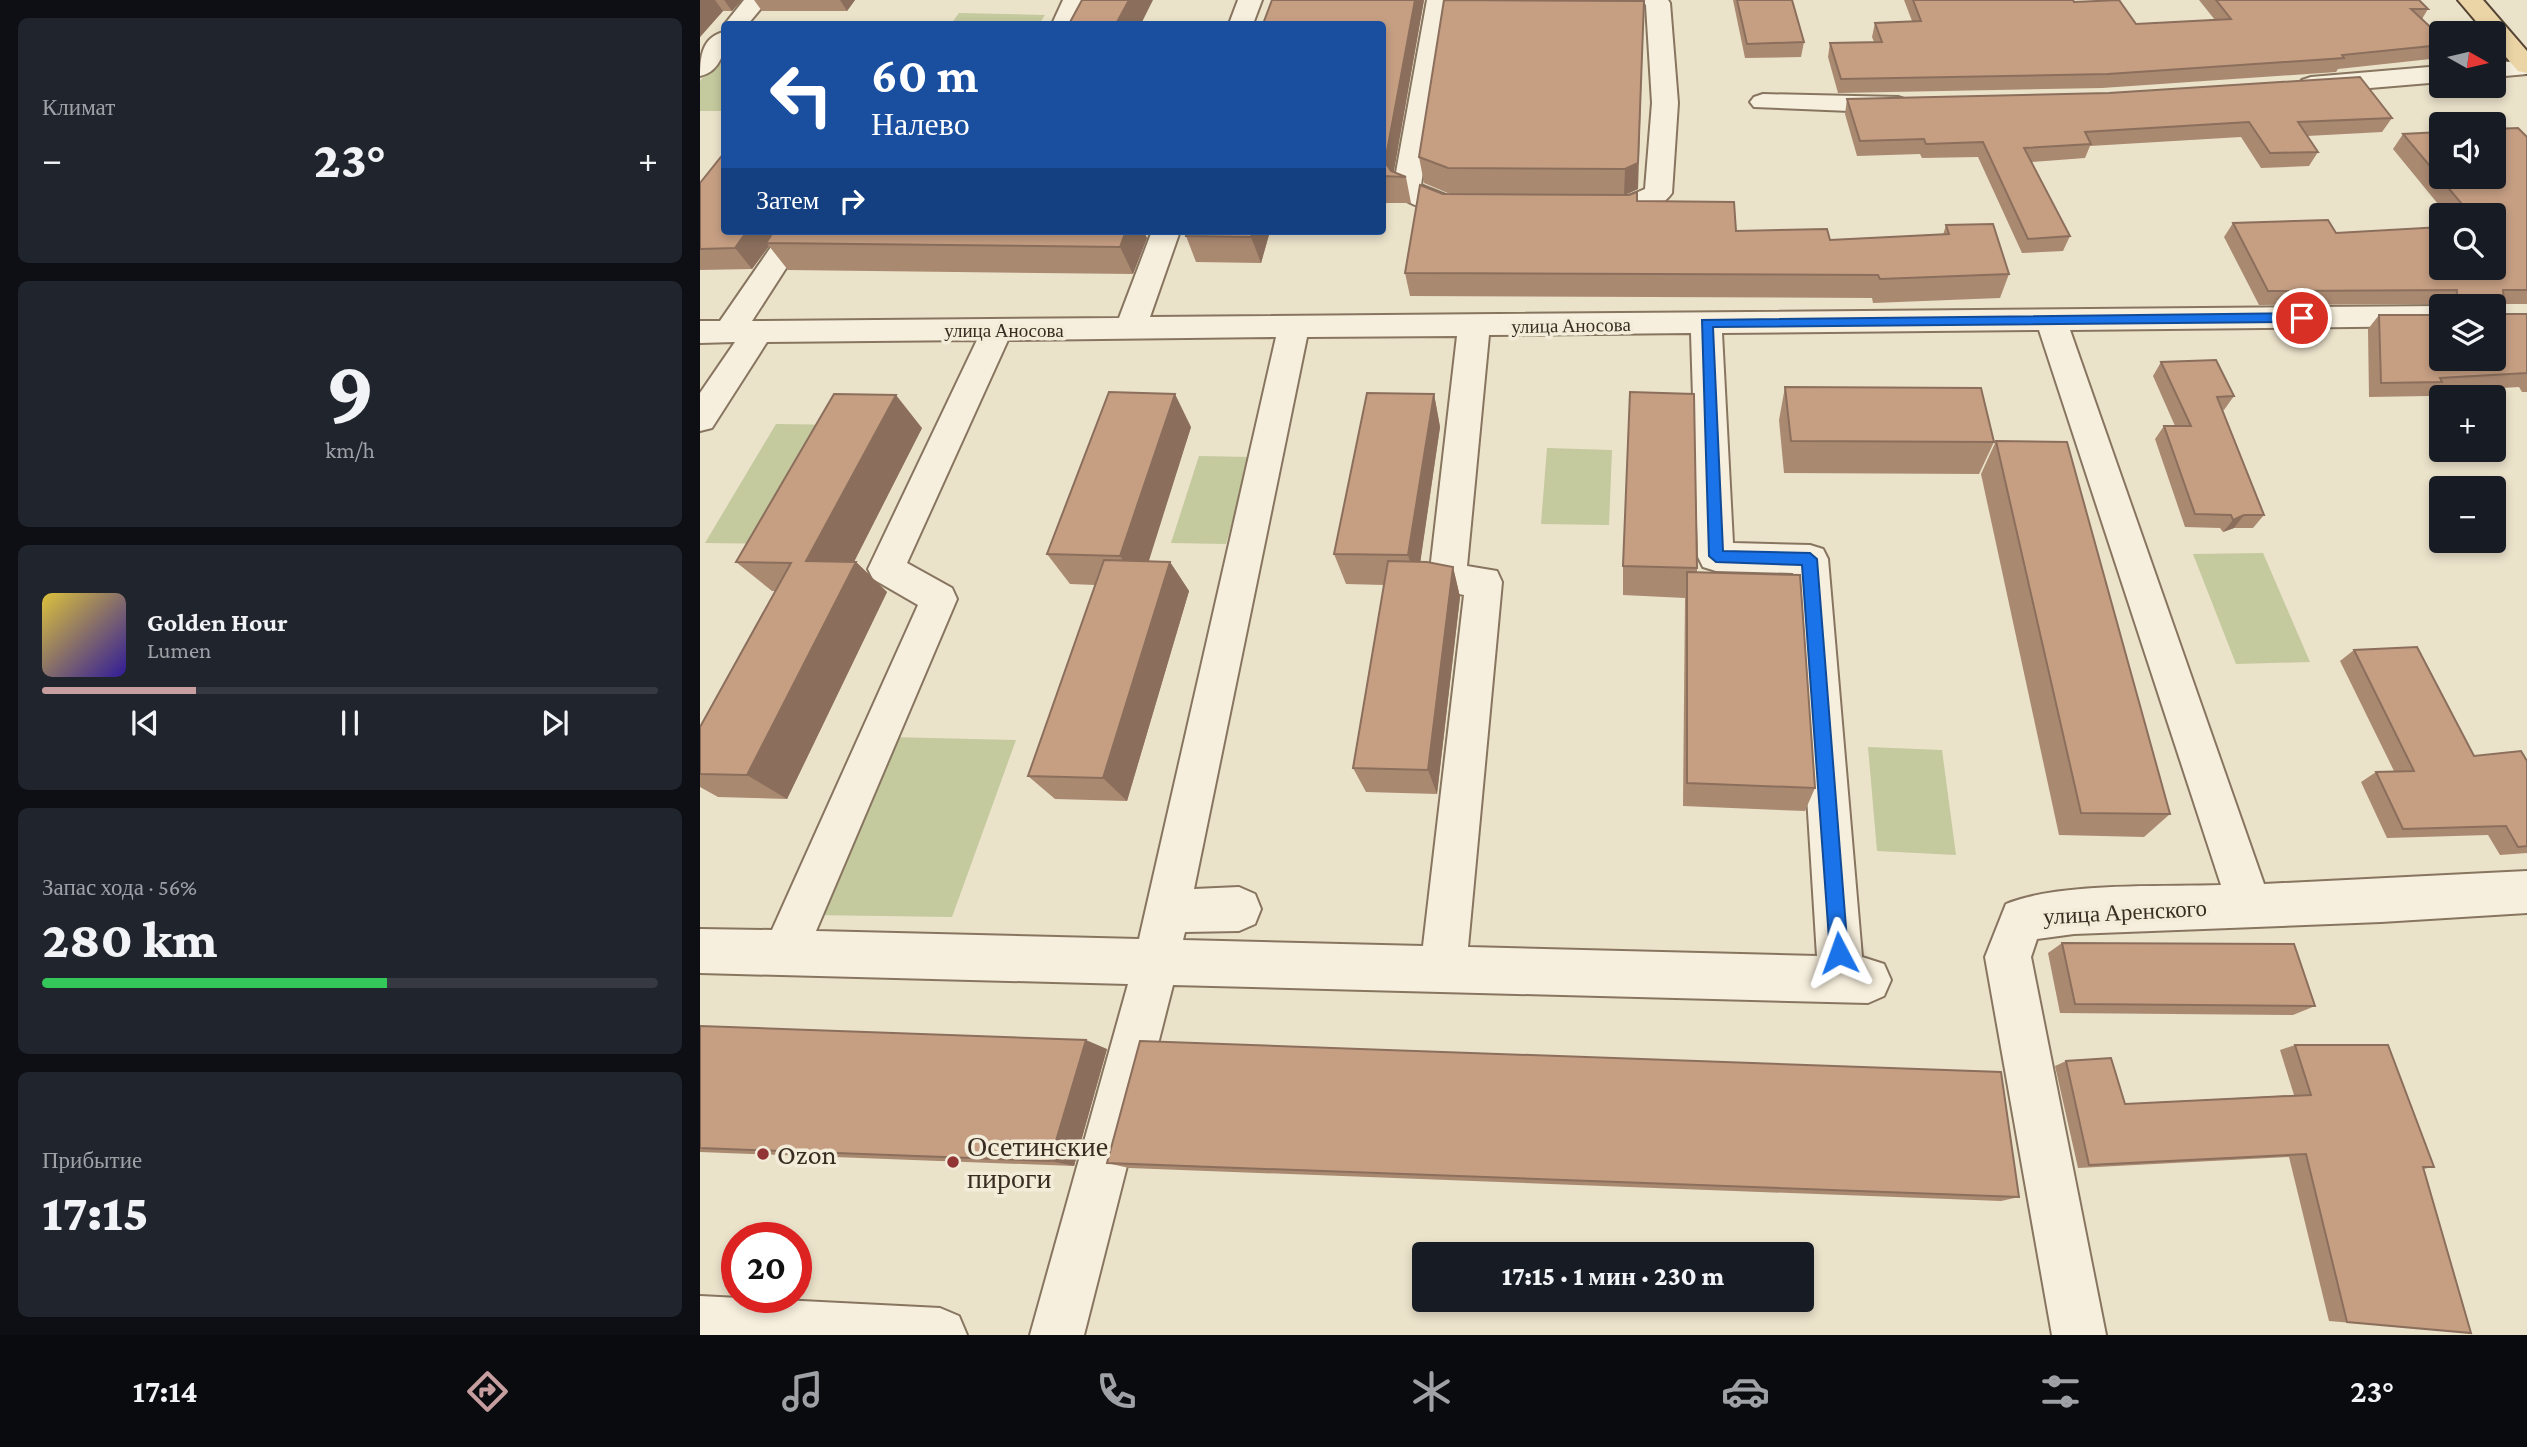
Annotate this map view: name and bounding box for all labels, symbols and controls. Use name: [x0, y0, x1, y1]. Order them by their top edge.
north arrow: [2429, 21, 2506, 98]
map controls: [2429, 21, 2506, 553]
text: 60 m: [871, 48, 978, 103]
icon: left: [756, 49, 847, 140]
text: Климат: [42, 94, 115, 120]
text: Налево: [871, 106, 970, 142]
button: sound: [2429, 112, 2506, 189]
text: 23°: [314, 130, 386, 188]
text: −: [42, 138, 62, 180]
text: +: [638, 138, 658, 180]
icon: right: [833, 182, 871, 220]
text: Затем: [756, 186, 819, 215]
button: search: [2429, 203, 2506, 280]
pin: [2272, 288, 2332, 348]
button: layers: [2429, 294, 2506, 371]
icon: arrive: [2283, 299, 2321, 337]
street label: улица Аносова: [1511, 314, 1631, 337]
street label: улица Аносова: [944, 320, 1064, 341]
text: 9: [325, 340, 375, 442]
button: +: [2429, 385, 2506, 462]
text: km/h: [325, 437, 375, 463]
button: −: [2429, 476, 2506, 553]
text: Golden Hour: [147, 608, 288, 637]
text: Lumen: [147, 637, 211, 663]
icon: previous: [126, 704, 164, 742]
icon: pause: [331, 704, 369, 742]
icon: next: [536, 704, 574, 742]
text: Запас хода · 56%: [42, 874, 197, 900]
street label: улица Аренского: [2043, 895, 2207, 929]
text: 280 km: [42, 910, 217, 968]
position arrow: [1802, 916, 1876, 990]
place label: Осетинские пироги: [967, 1131, 1108, 1194]
place label: Ozon: [777, 1139, 837, 1170]
marker: Ozon: [755, 1146, 771, 1162]
text: Прибытие: [42, 1147, 142, 1173]
marker: Осетинские пироги: [945, 1154, 961, 1170]
text: 17:15: [42, 1183, 149, 1241]
speed limit sign: 20: [721, 1222, 812, 1313]
text: 17:15 · 1 мин · 230 m: [1502, 1262, 1724, 1291]
icon: directions: [463, 1367, 512, 1416]
icon: music: [778, 1367, 827, 1416]
icon: phone: [1092, 1367, 1141, 1416]
icon: climate: [1407, 1367, 1456, 1416]
icon: car: [1721, 1367, 1770, 1416]
icon: filters: [2036, 1367, 2085, 1416]
text: 17:14: [133, 1373, 198, 1409]
text: 23°: [2350, 1373, 2394, 1409]

